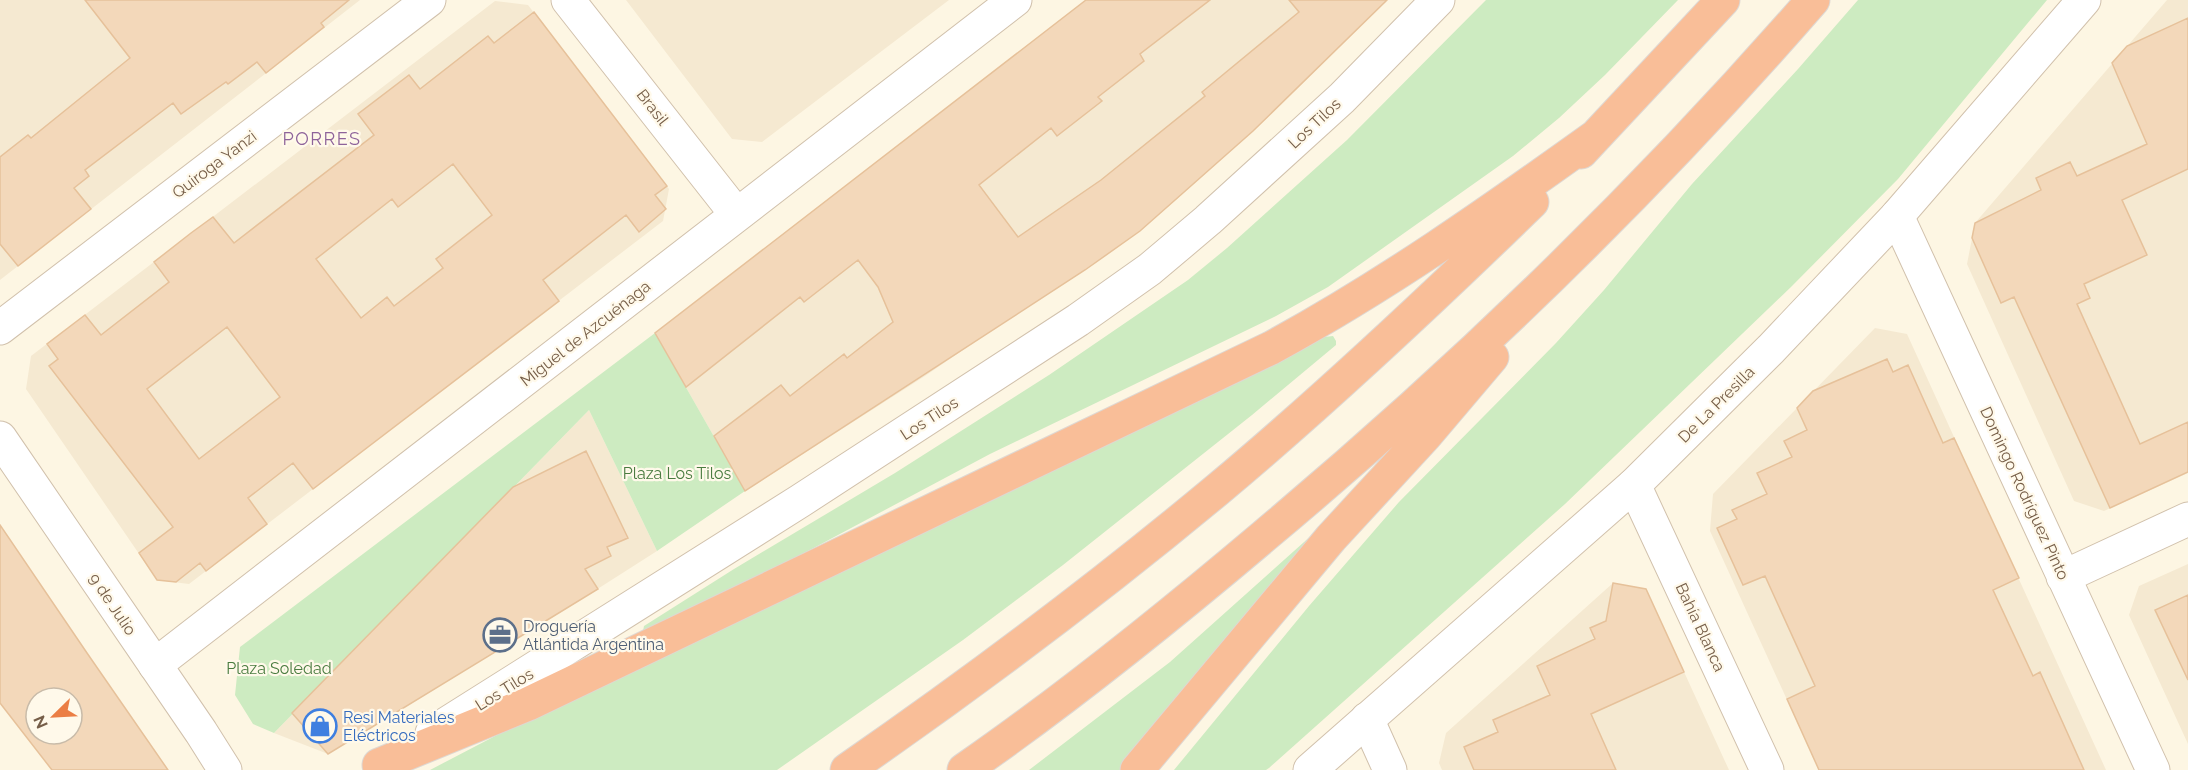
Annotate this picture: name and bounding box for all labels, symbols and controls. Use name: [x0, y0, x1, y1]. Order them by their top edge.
street label: Brasil: [633, 85, 673, 130]
street label: Los Tilos: [1284, 94, 1345, 152]
street label: Quiroga Yanzi: [169, 127, 260, 202]
district label: PORRES: [282, 128, 362, 149]
street label: Miguel de Azcuénaga: [516, 277, 654, 390]
street label: De La Presilla: [1674, 362, 1759, 447]
street label: Los Tilos: [897, 393, 962, 444]
street label: Domingo Rodríguez Pinto: [1976, 404, 2073, 583]
park label: Plaza Los Tilos: [623, 464, 732, 483]
street label: 9 de Julio: [85, 570, 140, 639]
street label: Bahía Blanca: [1672, 580, 1729, 675]
office icon: Droguería Atlántida Argentina: [482, 617, 518, 653]
place label: Droguería Atlántida Argentina: [523, 617, 664, 654]
park label: Plaza Soledad: [226, 659, 332, 678]
street label: Los Tilos: [472, 664, 537, 715]
north arrow: [24, 686, 84, 746]
shop icon: Resi Materiales Eléctricos: [302, 708, 338, 744]
place label: Resi Materiales Eléctricos: [343, 708, 455, 745]
text: N: [30, 712, 52, 731]

